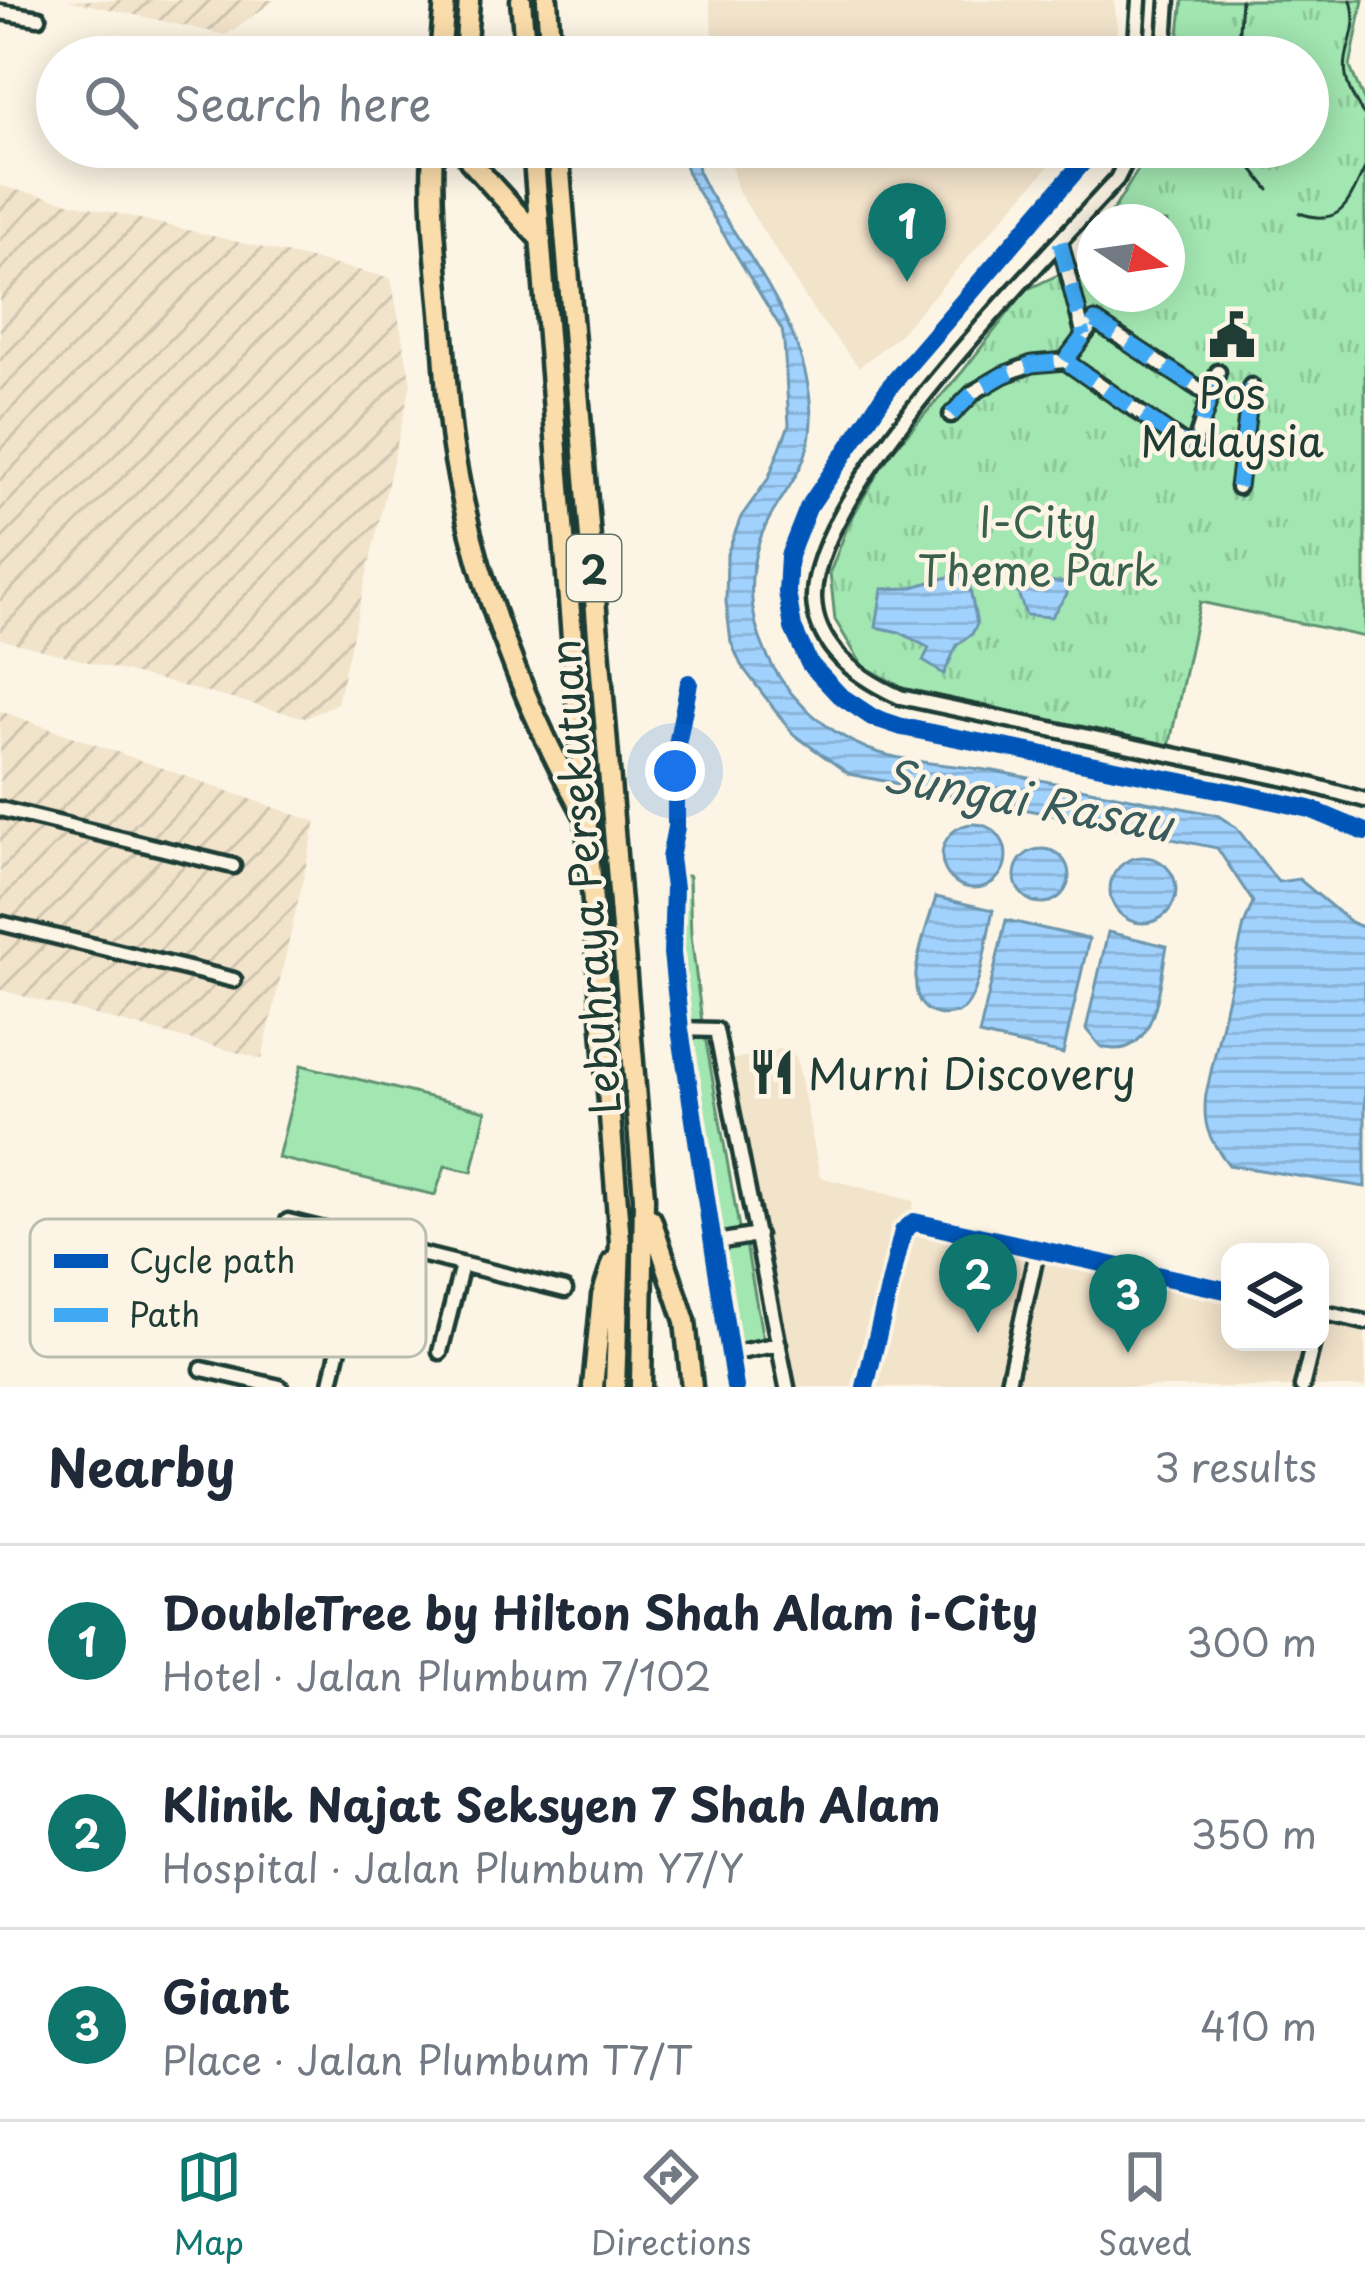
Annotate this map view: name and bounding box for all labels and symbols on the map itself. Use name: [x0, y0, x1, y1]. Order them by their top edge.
pin: 1: [868, 183, 946, 282]
north arrow: [1077, 204, 1185, 312]
public building icon: Pos Malaysia: [1207, 310, 1257, 360]
place label: Pos Malaysia: [1140, 360, 1324, 471]
park label: I-City Theme Park: [918, 489, 1158, 600]
road number: 2: [567, 535, 621, 601]
street label: Lebuhraya Persekutuan: [531, 637, 635, 1117]
water label: Sungai Rasau: [878, 739, 1181, 857]
your location: [645, 741, 705, 801]
place label: Murni Discovery: [808, 1041, 1136, 1104]
restaurant icon: Murni Discovery: [747, 1047, 797, 1097]
legend: [30, 1219, 426, 1357]
text: Cycle path: [129, 1234, 295, 1284]
pin: 2: [939, 1234, 1017, 1333]
pin: 3: [1089, 1254, 1167, 1353]
text: Path: [129, 1288, 200, 1338]

